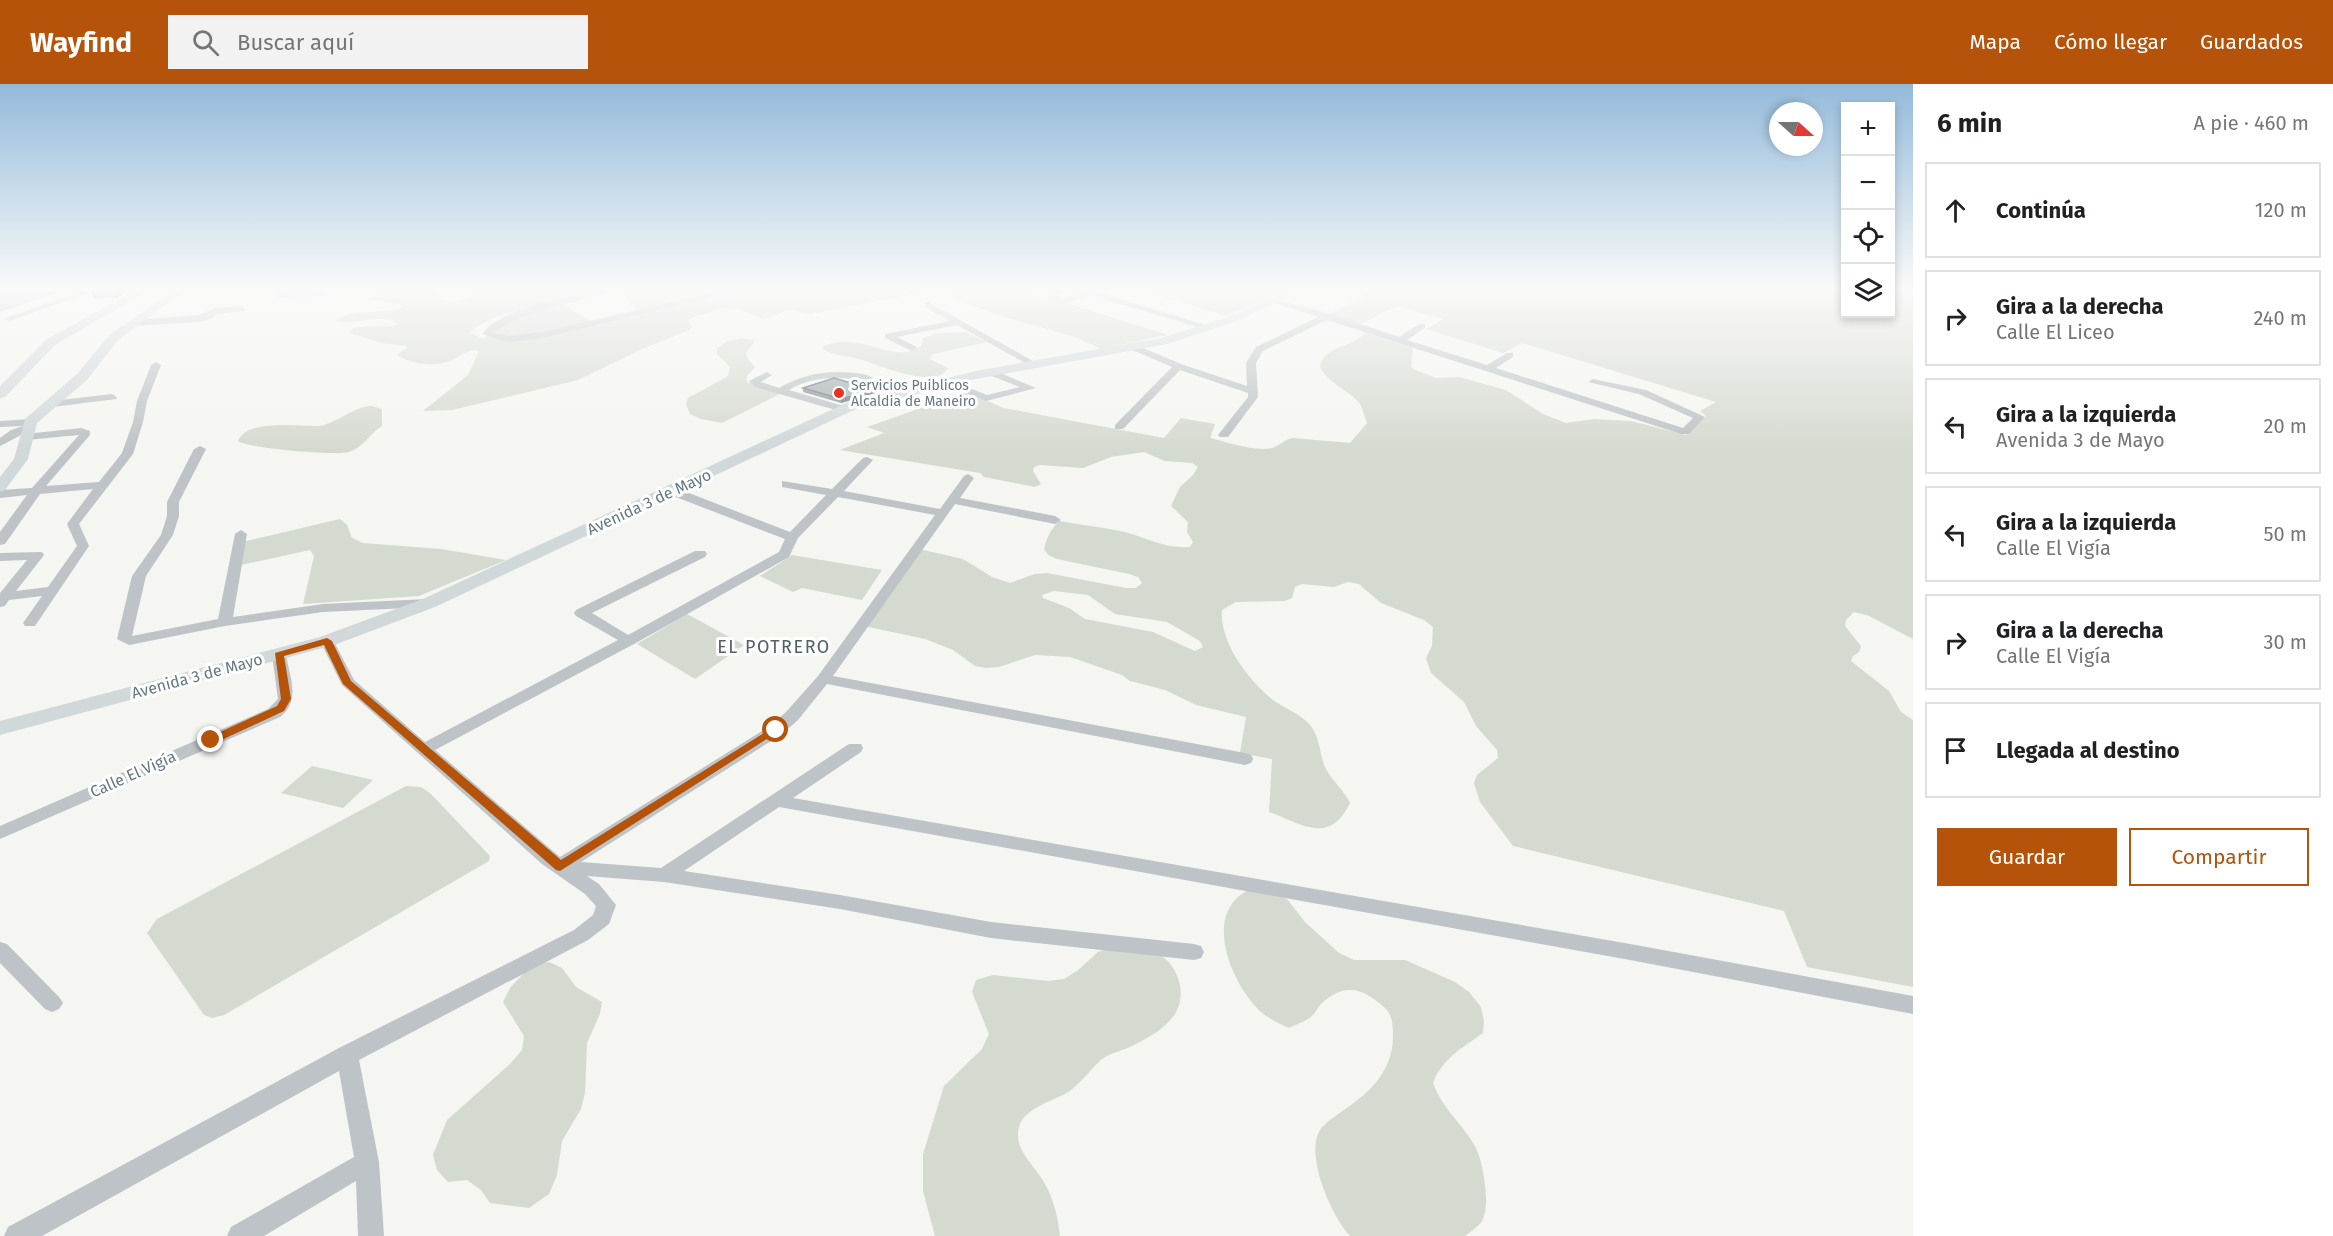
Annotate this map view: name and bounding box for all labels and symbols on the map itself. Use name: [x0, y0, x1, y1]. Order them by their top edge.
north arrow: [1769, 102, 1823, 156]
place label: Servicios Puiblicos Alcaldia de Maneiro: [851, 377, 976, 410]
marker: Servicios Puiblicos Alcaldia de Maneiro: [832, 386, 846, 400]
street label: Avenida 3 de Mayo: [584, 465, 714, 539]
district label: EL POTRERO: [717, 636, 831, 658]
street label: Avenida 3 de Mayo: [129, 649, 265, 703]
route start: [762, 716, 788, 742]
route end: [197, 726, 223, 752]
street label: Calle El Vigía: [87, 747, 179, 801]

